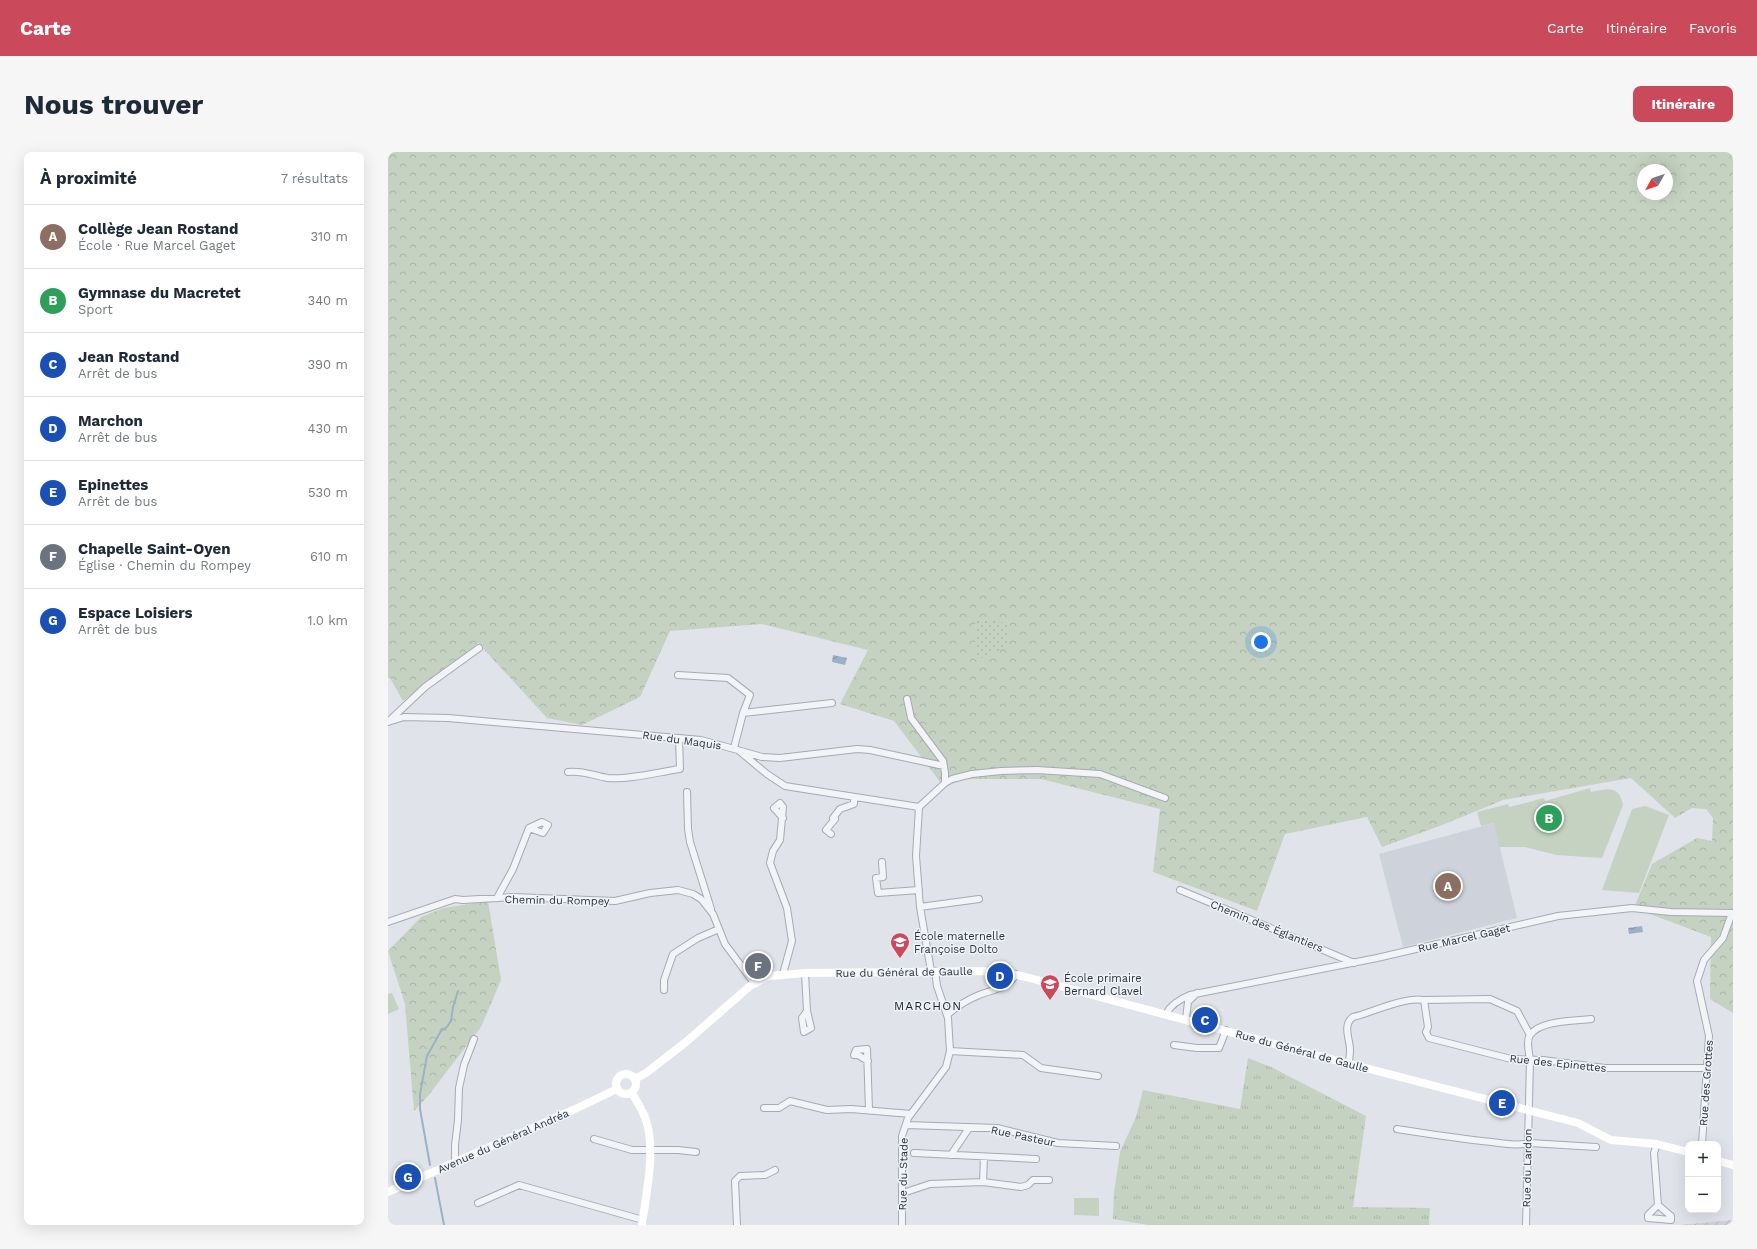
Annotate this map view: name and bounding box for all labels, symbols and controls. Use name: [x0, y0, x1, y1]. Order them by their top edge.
text: Carte: [20, 17, 71, 40]
text: Carte: [1547, 20, 1584, 36]
text: Itinéraire: [1606, 20, 1667, 36]
text: Favoris: [1689, 20, 1737, 36]
button: Itinéraire: [1633, 86, 1733, 122]
text: Nous trouver: [24, 88, 203, 121]
north arrow: [1637, 164, 1673, 200]
text: À proximité: [40, 168, 137, 188]
text: 7 résultats: [281, 171, 348, 186]
text: Collège Jean Rostand: [78, 220, 238, 238]
text: A: [49, 229, 57, 244]
text: 310 m: [310, 229, 348, 244]
text: École · Rue Marcel Gaget: [78, 238, 236, 253]
text: Gymnase du Macretet: [78, 284, 241, 302]
text: B: [49, 293, 57, 308]
text: 340 m: [308, 293, 348, 308]
text: Sport: [78, 302, 113, 317]
text: Jean Rostand: [78, 348, 179, 366]
text: C: [49, 357, 57, 372]
text: 390 m: [307, 357, 348, 372]
text: Arrêt de bus: [78, 366, 157, 381]
text: Marchon: [78, 412, 143, 430]
text: D: [48, 421, 58, 436]
text: 430 m: [308, 421, 348, 436]
text: Arrêt de bus: [78, 430, 157, 445]
text: Epinettes: [78, 476, 148, 494]
text: E: [49, 485, 57, 500]
text: 530 m: [308, 485, 348, 500]
text: Arrêt de bus: [78, 494, 157, 509]
text: Chapelle Saint-Oyen: [78, 540, 230, 558]
text: F: [49, 549, 57, 564]
text: 610 m: [310, 549, 348, 564]
text: Église · Chemin du Rompey: [78, 558, 251, 573]
text: Espace Loisiers: [78, 604, 193, 622]
text: G: [48, 613, 58, 628]
text: 1.0 km: [308, 613, 348, 628]
text: Arrêt de bus: [78, 622, 157, 637]
your location: [1251, 632, 1271, 652]
street label: Rue du Maquis: [642, 729, 722, 752]
pin: B: [1536, 803, 1562, 833]
pin: A: [1435, 871, 1461, 901]
street label: Chemin du Rompey: [504, 893, 610, 908]
street label: Chemin des Églantiers: [1208, 897, 1326, 955]
street label: Rue Marcel Gaget: [1417, 921, 1512, 955]
place label: École maternelle Françoise Dolto: [914, 929, 1005, 956]
school or university icon: École maternelle Françoise Dolto: [889, 931, 911, 959]
pin: F: [745, 951, 771, 981]
pin: D: [987, 961, 1013, 991]
street label: Rue du Général de Gaulle: [835, 965, 973, 980]
place label: École primaire Bernard Clavel: [1064, 971, 1143, 998]
school or university icon: École primaire Bernard Clavel: [1039, 973, 1061, 1001]
district label: MARCHON: [894, 999, 962, 1013]
pin: C: [1192, 1005, 1218, 1035]
street label: Rue du Général de Gaulle: [1234, 1027, 1370, 1076]
street label: Rue des Grottes: [1697, 1039, 1716, 1127]
street label: Rue des Epinettes: [1509, 1052, 1607, 1075]
pin: E: [1489, 1088, 1515, 1118]
street label: Avenue du Général Andréa: [436, 1107, 571, 1176]
street label: Rue Pasteur: [990, 1123, 1057, 1150]
street label: Rue du Lardon: [1520, 1128, 1535, 1208]
street label: Rue du Stade: [896, 1138, 911, 1210]
map controls: [1685, 1141, 1721, 1213]
button: +: [1685, 1141, 1721, 1177]
pin: G: [395, 1162, 421, 1192]
button: −: [1685, 1177, 1721, 1213]

